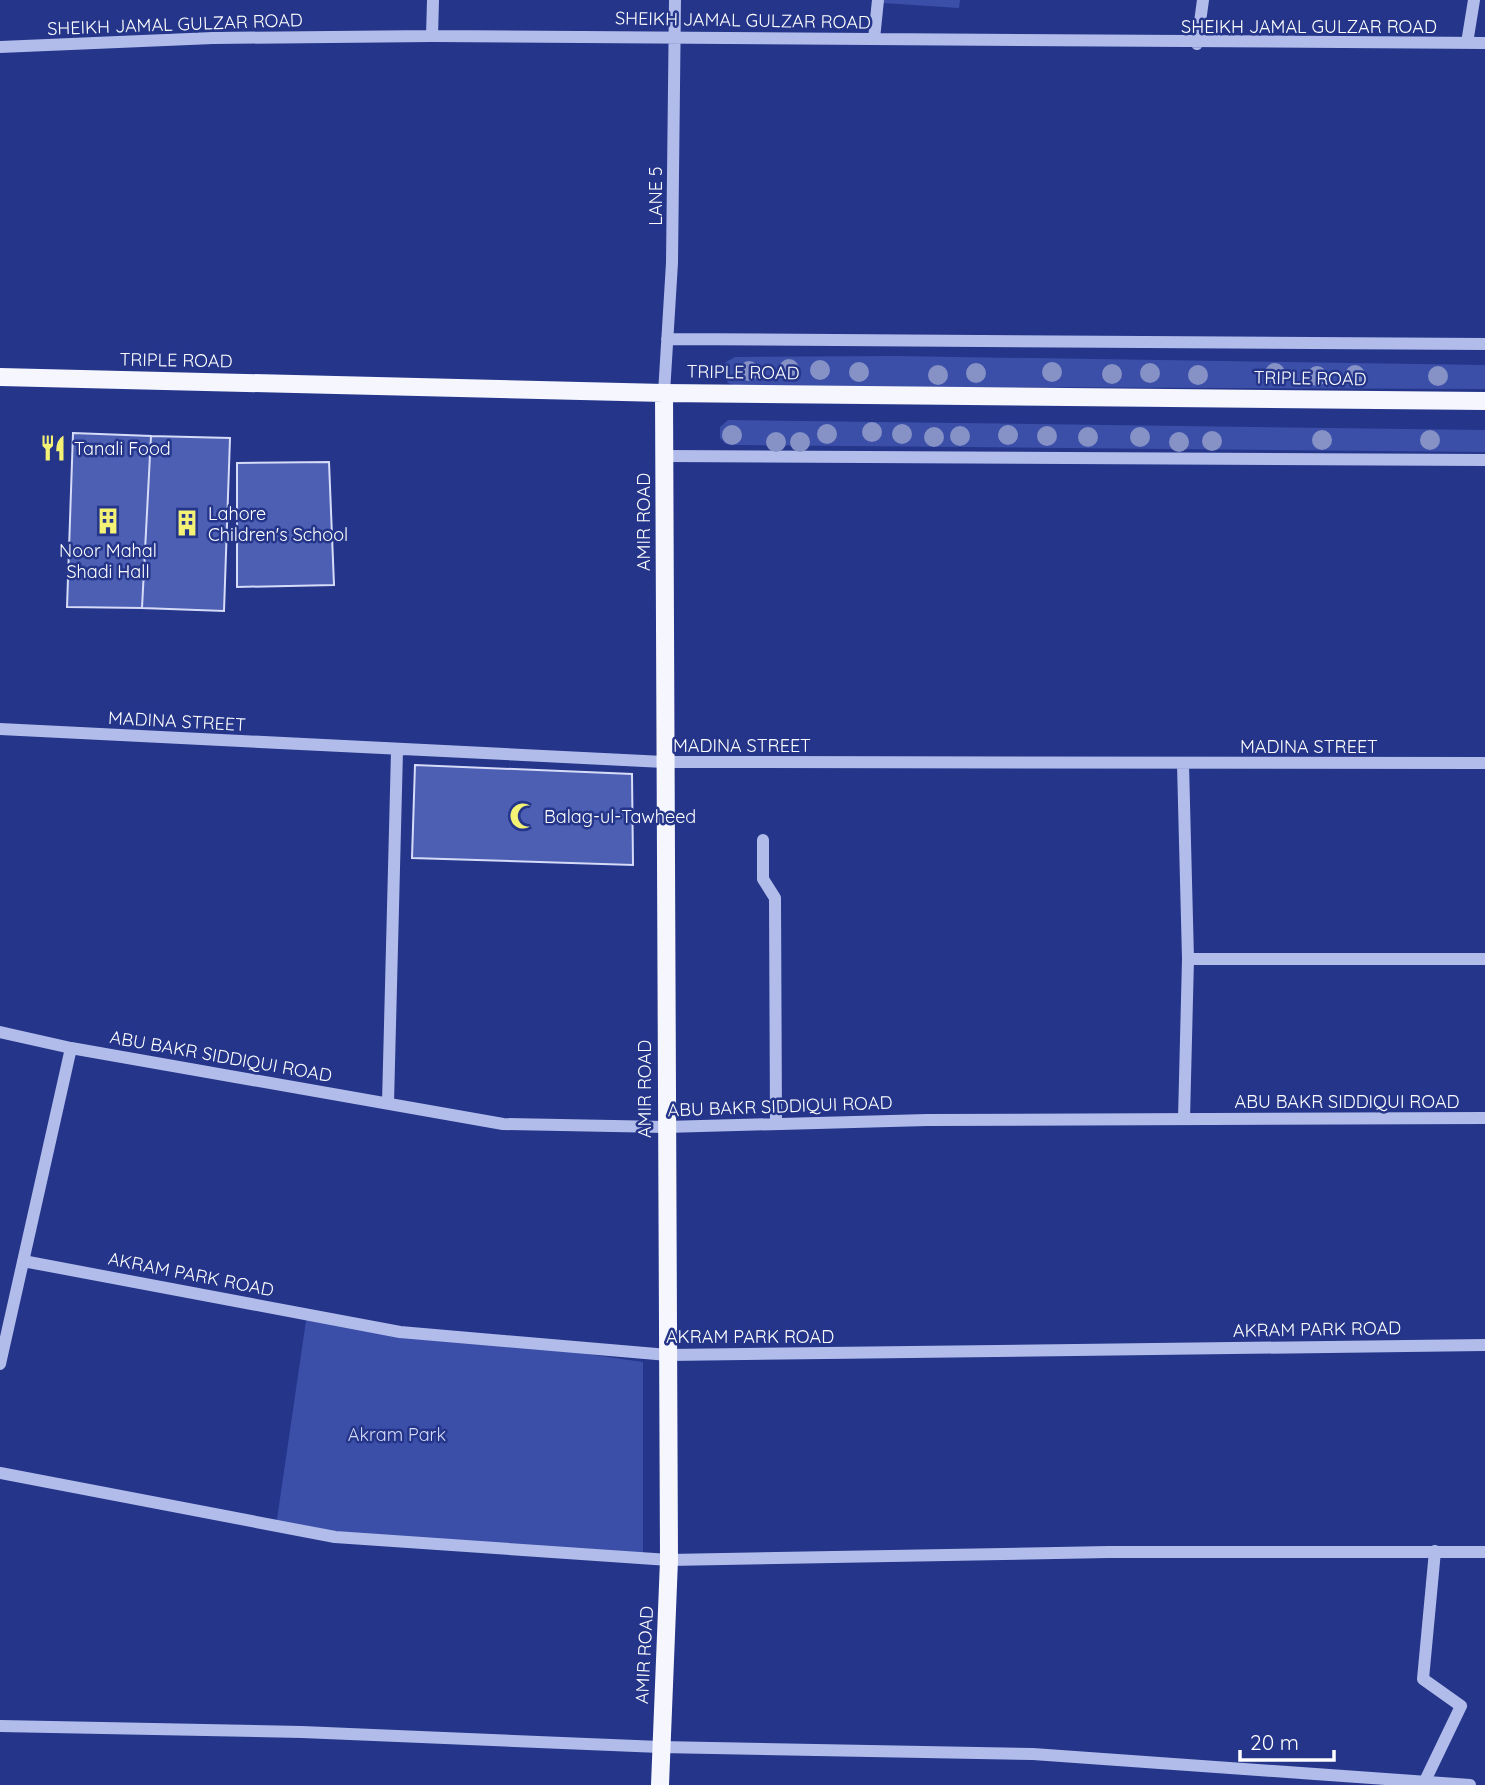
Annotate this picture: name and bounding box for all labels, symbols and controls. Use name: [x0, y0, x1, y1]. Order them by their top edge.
street label: SHEIKH JAMAL GULZAR ROAD: [615, 6, 871, 34]
street label: SHEIKH JAMAL GULZAR ROAD: [47, 8, 303, 40]
street label: SHEIKH JAMAL GULZAR ROAD: [1181, 15, 1437, 38]
street label: LANE 5: [644, 166, 667, 226]
street label: TRIPLE ROAD: [119, 348, 233, 372]
street label: TRIPLE ROAD: [686, 360, 800, 384]
street label: TRIPLE ROAD: [1253, 366, 1367, 390]
restaurant icon: Tanali Food: [38, 433, 68, 463]
place label: Tanali Food: [74, 437, 171, 460]
street label: AMIR ROAD: [632, 473, 655, 571]
place label: Lahore Children's School: [208, 502, 348, 546]
building icon: Noor Mahal Shadi Hall: [93, 506, 123, 536]
building icon: Lahore Children's School: [172, 508, 202, 538]
place label: Noor Mahal Shadi Hall: [59, 539, 157, 583]
street label: MADINA STREET: [107, 706, 247, 736]
street label: MADINA STREET: [673, 734, 811, 757]
street label: MADINA STREET: [1240, 735, 1378, 758]
mosque icon: Balag-ul-Tawheed: [508, 801, 538, 831]
place label: Balag-ul-Tawheed: [544, 805, 696, 828]
street label: ABU BAKR SIDDIQUI ROAD: [108, 1025, 334, 1087]
street label: AMIR ROAD: [633, 1040, 656, 1138]
street label: ABU BAKR SIDDIQUI ROAD: [1235, 1090, 1460, 1113]
street label: ABU BAKR SIDDIQUI ROAD: [667, 1091, 893, 1121]
street label: AKRAM PARK ROAD: [106, 1247, 276, 1301]
street label: AKRAM PARK ROAD: [1233, 1316, 1401, 1342]
street label: AKRAM PARK ROAD: [666, 1325, 834, 1348]
park label: Akram Park: [348, 1423, 446, 1446]
street label: AMIR ROAD: [630, 1605, 658, 1705]
scale bar: [1240, 1718, 1334, 1762]
text: 20 m: [1250, 1729, 1299, 1755]

